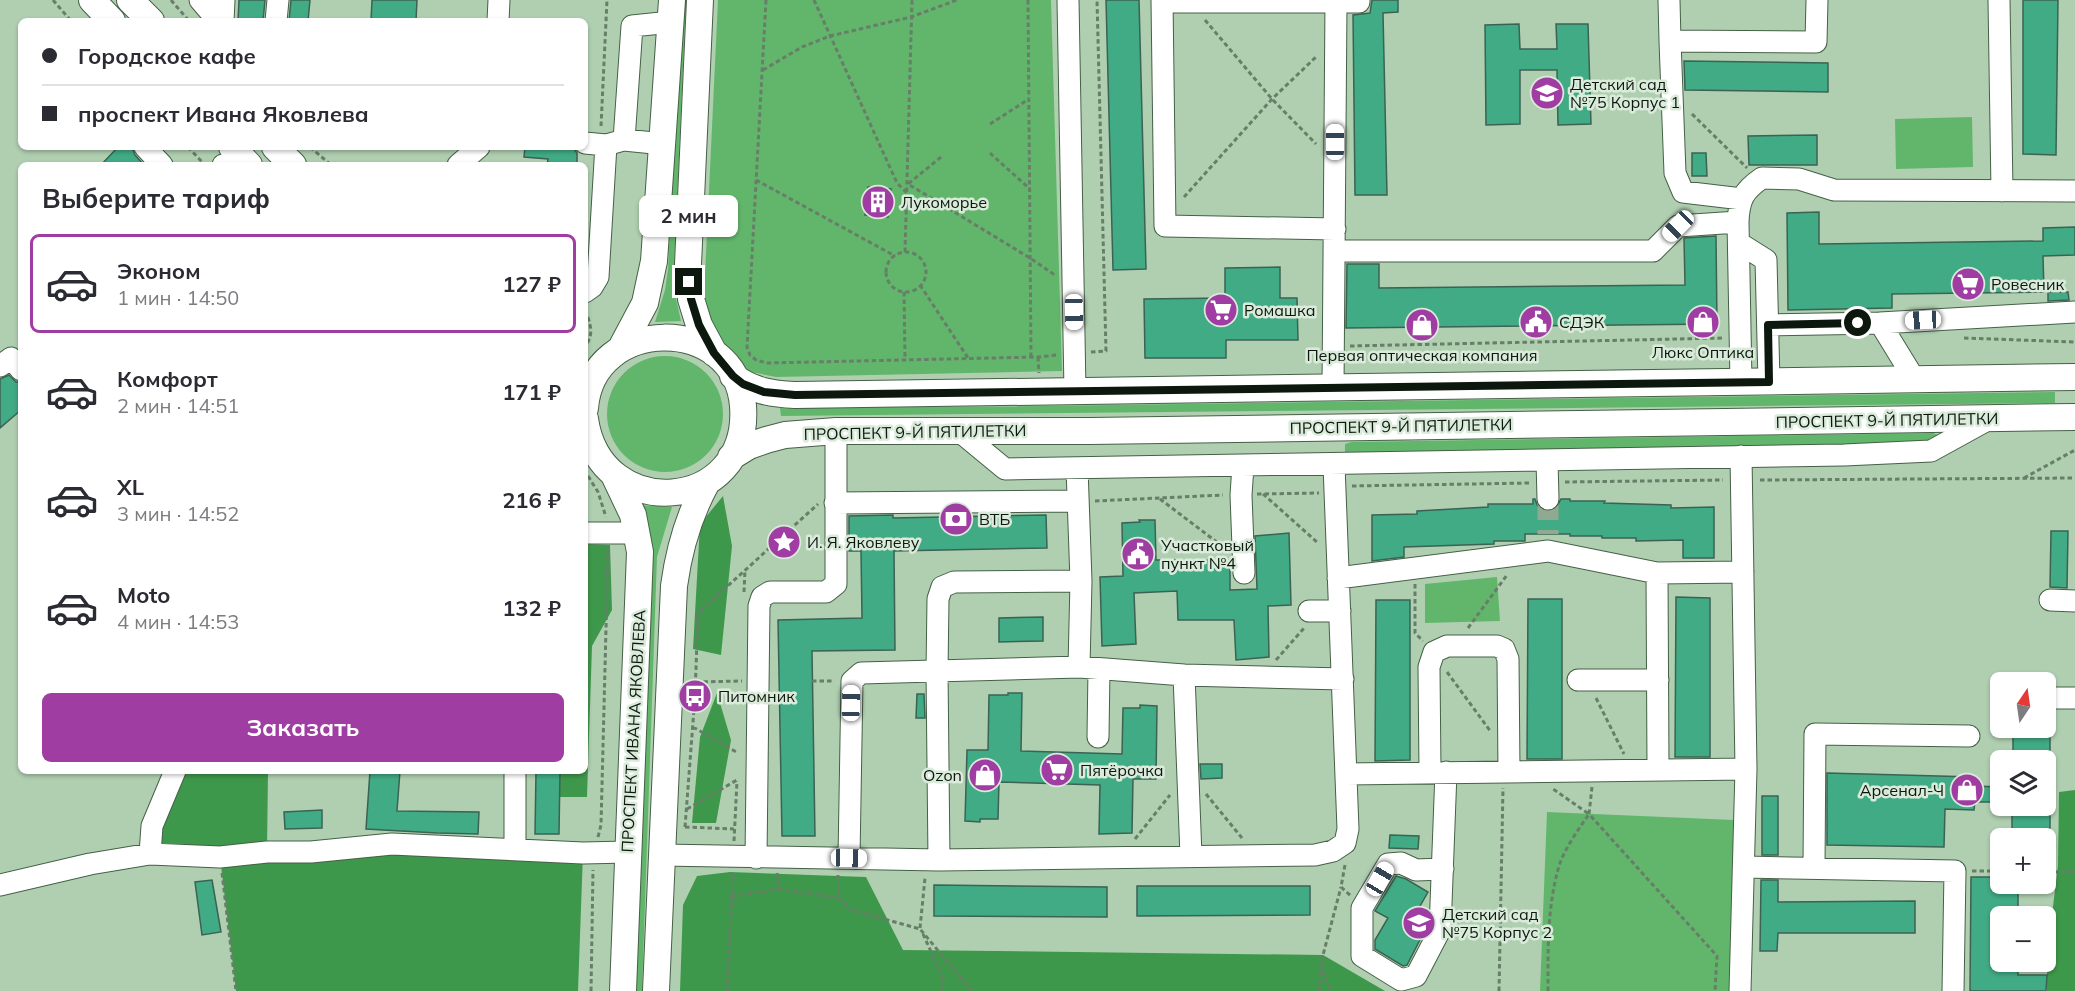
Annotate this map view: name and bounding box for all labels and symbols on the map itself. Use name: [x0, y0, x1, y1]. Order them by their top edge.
place label: Детский сад №75 Корпус 1: [1570, 74, 1680, 112]
school or university icon: Детский сад №75 Корпус 1: [1529, 75, 1565, 111]
car: [1326, 124, 1344, 160]
building icon: Лукоморье: [860, 184, 896, 220]
place label: Лукоморье: [901, 192, 987, 212]
callout: 2 мин: [640, 195, 738, 237]
car: [1659, 207, 1697, 245]
supermarket icon: Ровесник: [1950, 266, 1986, 302]
route end: [675, 268, 702, 295]
place label: Ровесник: [1991, 274, 2064, 294]
supermarket icon: Ромашка: [1203, 292, 1239, 328]
car: [1065, 294, 1083, 330]
place label: Ромашка: [1244, 300, 1315, 320]
public building icon: СДЭК: [1518, 304, 1554, 340]
shop icon: Люкс Оптика: [1685, 304, 1721, 340]
shop icon: Первая оптическая компания: [1404, 307, 1440, 343]
route start: [1844, 309, 1871, 336]
car: [1905, 310, 1941, 330]
place label: СДЭК: [1559, 312, 1605, 332]
place label: Люкс Оптика: [1652, 342, 1754, 362]
place label: Первая оптическая компания: [1306, 345, 1538, 365]
street label: ПРОСПЕКТ 9-Й ПЯТИЛЕТКИ: [1775, 408, 1999, 432]
street label: ПРОСПЕКТ 9-Й ПЯТИЛЕТКИ: [1289, 414, 1513, 438]
street label: ПРОСПЕКТ 9-Й ПЯТИЛЕТКИ: [803, 420, 1027, 444]
bank icon: ВТБ: [938, 501, 974, 537]
place label: ВТБ: [979, 509, 1010, 529]
place icon: И. Я. Яковлеву: [766, 524, 802, 560]
place label: И. Я. Яковлеву: [807, 532, 920, 552]
place label: Участковый пункт №4: [1160, 535, 1254, 573]
public building icon: Участковый пункт №4: [1120, 536, 1156, 572]
street label: ПРОСПЕКТ ИВАНА ЯКОВЛЕВА: [617, 609, 649, 853]
north arrow: [1990, 672, 2056, 738]
bus stop icon: Питомник: [677, 678, 713, 714]
car: [842, 685, 860, 721]
place label: Питомник: [718, 686, 795, 706]
supermarket icon: Пятёрочка: [1039, 752, 1075, 788]
shop icon: Ozon: [967, 757, 1003, 793]
place label: Пятёрочка: [1080, 760, 1164, 780]
place label: Ozon: [923, 765, 962, 785]
shop icon: Арсенал-Ч: [1949, 772, 1985, 808]
place label: Арсенал-Ч: [1860, 780, 1944, 800]
car: [831, 849, 867, 867]
car: [1363, 859, 1397, 899]
place label: Детский сад №75 Корпус 2: [1442, 904, 1552, 942]
school or university icon: Детский сад №75 Корпус 2: [1401, 905, 1437, 941]

